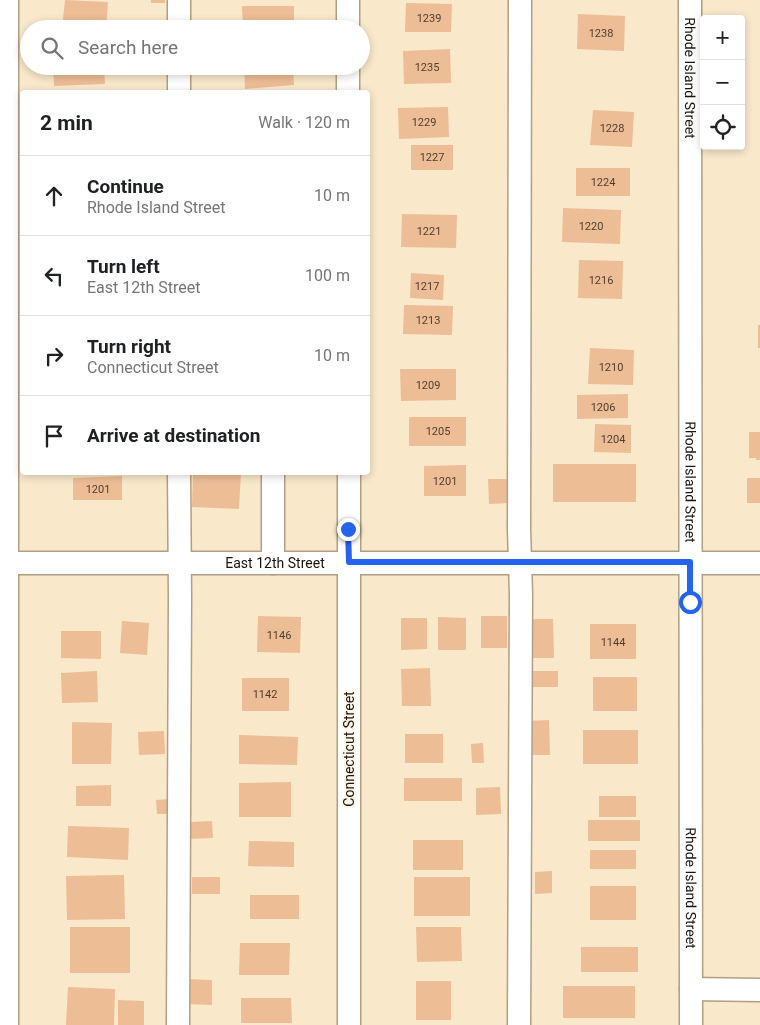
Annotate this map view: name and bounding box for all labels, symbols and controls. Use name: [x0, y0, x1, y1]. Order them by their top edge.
house number: 1239: [417, 12, 441, 25]
map controls: [700, 15, 745, 150]
button: +: [700, 15, 745, 60]
street label: Rhode Island Street: [682, 17, 698, 139]
search box: [20, 20, 370, 75]
house number: 1238: [589, 27, 613, 40]
icon: search: [38, 34, 66, 62]
text: Search here: [78, 36, 178, 59]
button: −: [700, 60, 745, 105]
house number: 1235: [415, 61, 439, 74]
button: locate: [700, 105, 745, 150]
text: 2 min: [40, 111, 93, 135]
text: Walk · 120 m: [258, 113, 350, 132]
house number: 1229: [412, 116, 436, 129]
house number: 1228: [600, 122, 624, 135]
house number: 1227: [420, 151, 444, 164]
text: Continue: [87, 175, 164, 198]
house number: 1224: [591, 176, 615, 189]
icon: ahead: [40, 182, 68, 210]
text: 10 m: [314, 186, 350, 205]
text: Rhode Island Street: [87, 198, 226, 217]
house number: 1220: [579, 220, 603, 233]
house number: 1221: [417, 225, 441, 238]
text: Turn left: [87, 255, 160, 278]
icon: left: [40, 262, 68, 290]
text: 100 m: [305, 266, 350, 285]
house number: 1216: [589, 274, 613, 287]
text: East 12th Street: [87, 278, 200, 297]
house number: 1217: [415, 280, 439, 293]
house number: 1213: [416, 314, 440, 327]
text: Turn right: [87, 335, 171, 358]
icon: right: [40, 342, 68, 370]
text: 10 m: [314, 346, 350, 365]
text: Connecticut Street: [87, 358, 219, 377]
house number: 1210: [599, 361, 623, 374]
house number: 1209: [416, 379, 440, 392]
house number: 1206: [591, 401, 615, 414]
street label: Rhode Island Street: [682, 421, 699, 543]
icon: arrive: [40, 422, 68, 450]
text: Arrive at destination: [87, 424, 260, 447]
house number: 1205: [426, 425, 450, 438]
house number: 1204: [601, 433, 625, 446]
house number: 1201: [433, 475, 457, 488]
house number: 1201: [86, 483, 110, 496]
route end: [337, 518, 360, 541]
street label: East 12th Street: [225, 555, 325, 571]
route start: [679, 591, 702, 614]
house number: 1146: [267, 629, 291, 642]
house number: 1144: [601, 636, 625, 649]
house number: 1142: [253, 688, 277, 701]
street label: Connecticut Street: [341, 691, 357, 807]
street label: Rhode Island Street: [683, 827, 699, 949]

